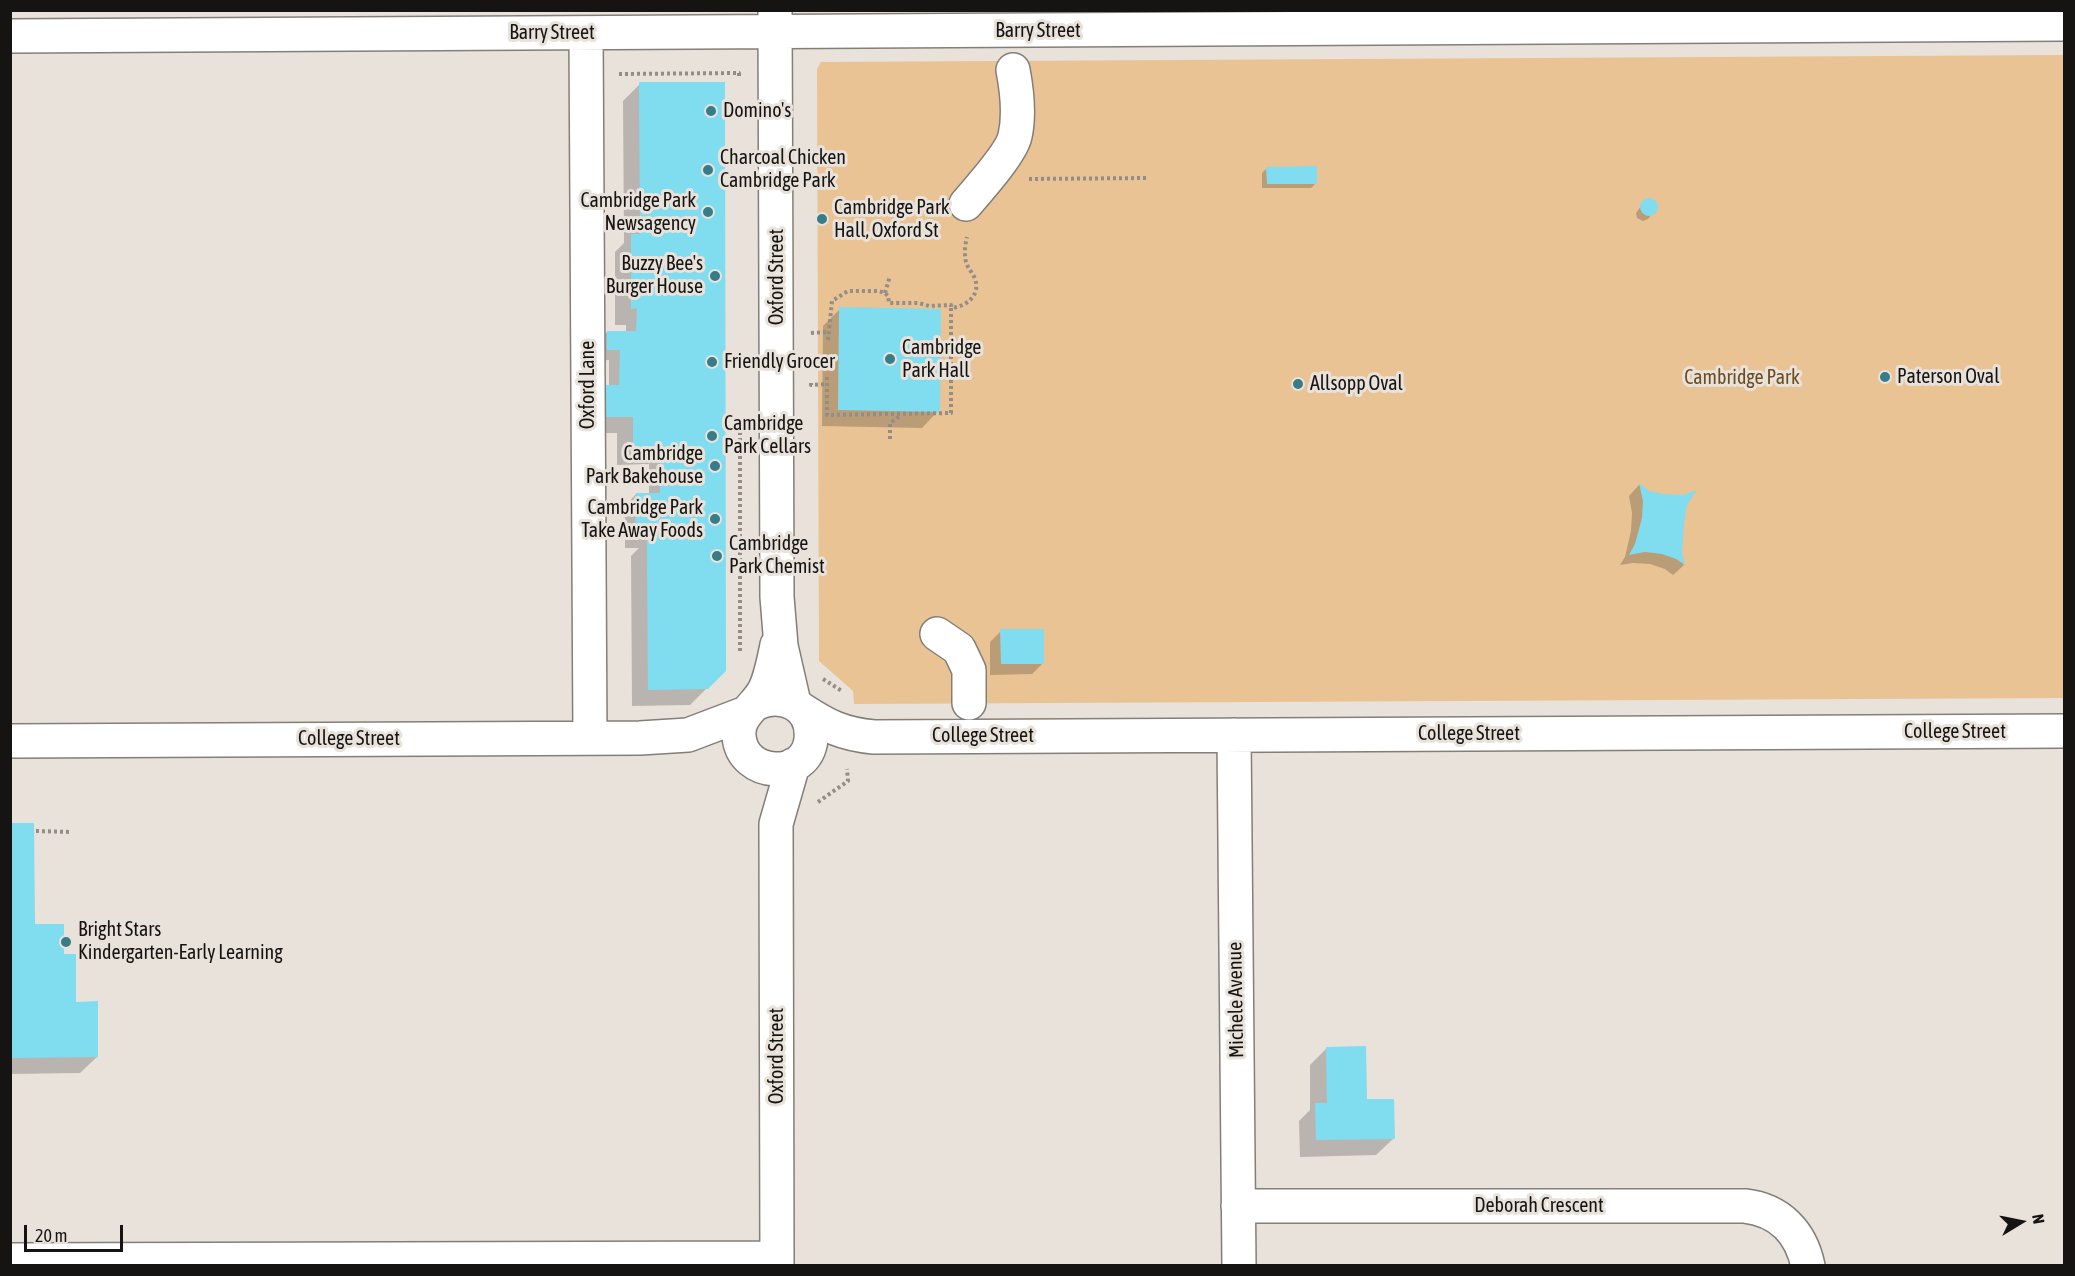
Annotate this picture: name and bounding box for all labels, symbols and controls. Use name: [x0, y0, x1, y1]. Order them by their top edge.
street label: Barry Street: [995, 19, 1081, 43]
street label: Barry Street: [509, 21, 595, 45]
place label: Domino's: [723, 99, 791, 123]
marker: Domino's: [704, 104, 718, 118]
place label: Charcoal Chicken Cambridge Park: [720, 146, 846, 193]
marker: Charcoal Chicken Cambridge Park: [701, 163, 715, 177]
place label: Cambridge Park Newsagency: [580, 189, 696, 236]
place label: Cambridge Park Hall, Oxford St: [834, 196, 950, 243]
marker: Cambridge Park Newsagency: [701, 205, 715, 219]
marker: Cambridge Park Hall, Oxford St: [815, 212, 829, 226]
street label: Oxford Street: [765, 229, 789, 325]
place label: Buzzy Bee's Burger House: [606, 252, 703, 299]
marker: Buzzy Bee's Burger House: [708, 269, 722, 283]
place label: Cambridge Park Hall: [902, 336, 981, 383]
street label: Oxford Lane: [576, 341, 600, 429]
place label: Friendly Grocer: [724, 350, 835, 374]
marker: Cambridge Park Hall: [883, 352, 897, 366]
marker: Friendly Grocer: [705, 355, 719, 369]
place label: Paterson Oval: [1897, 365, 1999, 389]
park label: Cambridge Park: [1684, 366, 1800, 390]
marker: Paterson Oval: [1878, 370, 1892, 384]
place label: Allsopp Oval: [1310, 372, 1403, 396]
marker: Allsopp Oval: [1291, 377, 1305, 391]
place label: Cambridge Park Cellars: [724, 412, 811, 459]
marker: Cambridge Park Cellars: [705, 429, 719, 443]
place label: Cambridge Park Bakehouse: [586, 442, 703, 489]
marker: Cambridge Park Bakehouse: [708, 459, 722, 473]
place label: Cambridge Park Take Away Foods: [581, 496, 703, 543]
marker: Cambridge Park Take Away Foods: [708, 512, 722, 526]
place label: Cambridge Park Chemist: [729, 532, 825, 579]
marker: Cambridge Park Chemist: [710, 549, 724, 563]
street label: College Street: [1904, 720, 2006, 744]
street label: College Street: [1418, 722, 1520, 746]
street label: College Street: [932, 724, 1034, 748]
street label: College Street: [298, 727, 400, 751]
place label: Bright Stars Kindergarten-Early Learning: [78, 918, 283, 965]
marker: Bright Stars Kindergarten-Early Learning: [59, 935, 73, 949]
street label: Michele Avenue: [1223, 942, 1249, 1058]
street label: Oxford Street: [765, 1008, 789, 1104]
north arrow: [1991, 1192, 2051, 1252]
street label: Deborah Crescent: [1474, 1194, 1604, 1218]
scale bar: [27, 1213, 126, 1251]
text: N: [2029, 1213, 2048, 1225]
text: 20 m: [35, 1225, 67, 1246]

